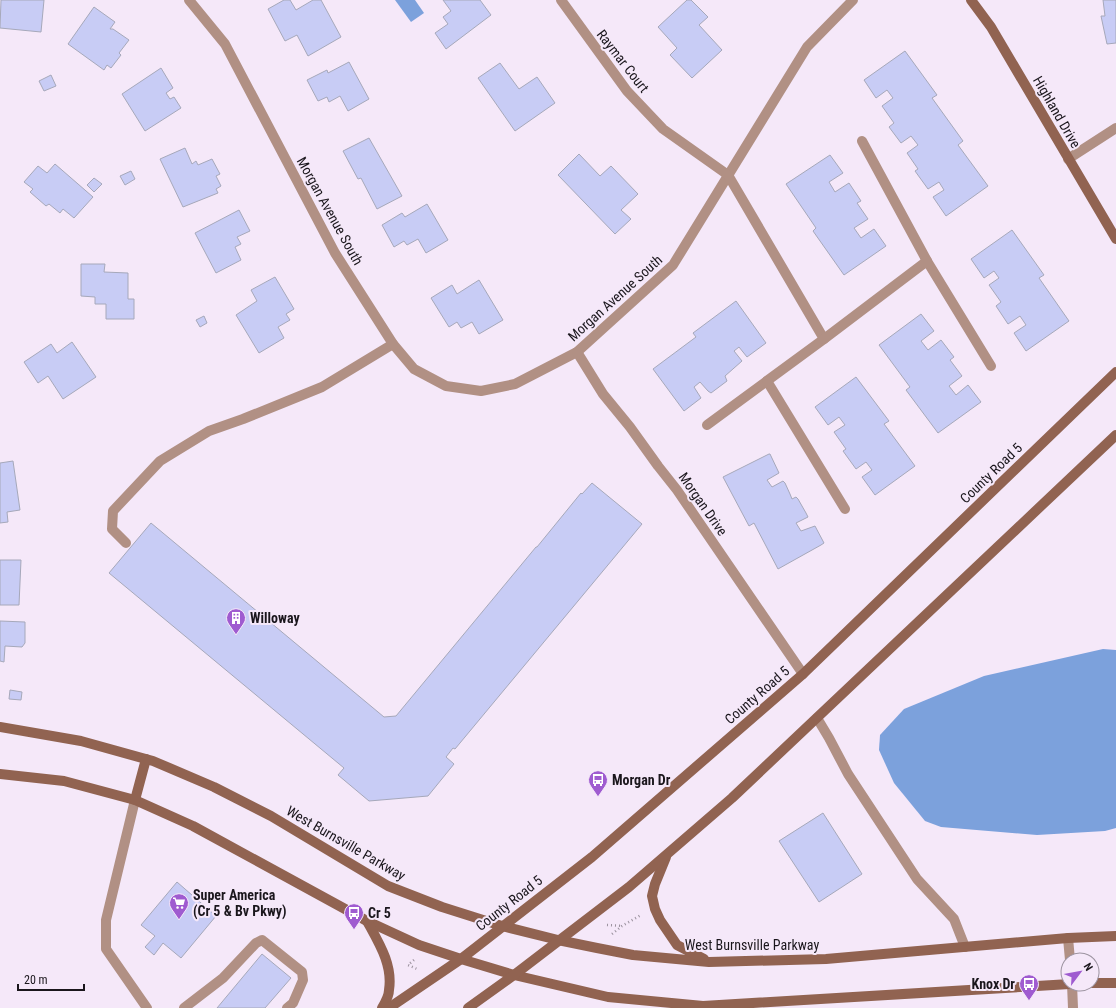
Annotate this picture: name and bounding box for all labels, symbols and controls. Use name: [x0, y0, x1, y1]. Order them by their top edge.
street label: Raymar Court: [594, 26, 652, 96]
street label: Highland Drive: [1030, 73, 1084, 151]
street label: Morgan Avenue South: [294, 154, 366, 268]
street label: Morgan Avenue South: [565, 252, 665, 344]
street label: County Road 5: [957, 439, 1025, 507]
street label: Morgan Drive: [675, 469, 731, 539]
building icon: Willoway: [225, 607, 247, 635]
place label: Willoway: [250, 610, 300, 626]
street label: County Road 5: [722, 663, 792, 727]
bus stop icon: Morgan Dr: [587, 769, 609, 797]
place label: Morgan Dr: [612, 772, 671, 788]
street label: West Burnsville Parkway: [284, 802, 408, 884]
street label: County Road 5: [473, 872, 545, 934]
place label: Super America (Cr 5 & Bv Pkwy): [193, 887, 287, 920]
supermarket icon: Super America (Cr 5 & Bv Pkwy): [168, 892, 190, 920]
bus stop icon: Cr 5: [343, 902, 365, 930]
place label: Cr 5: [368, 905, 391, 921]
street label: West Burnsville Parkway: [685, 937, 819, 953]
north arrow: [1060, 952, 1100, 992]
text: N: [1081, 961, 1095, 973]
scale bar: [18, 966, 84, 992]
text: 20 m: [24, 973, 48, 987]
bus stop icon: Knox Dr: [1018, 973, 1040, 1001]
place label: Knox Dr: [971, 976, 1015, 992]

